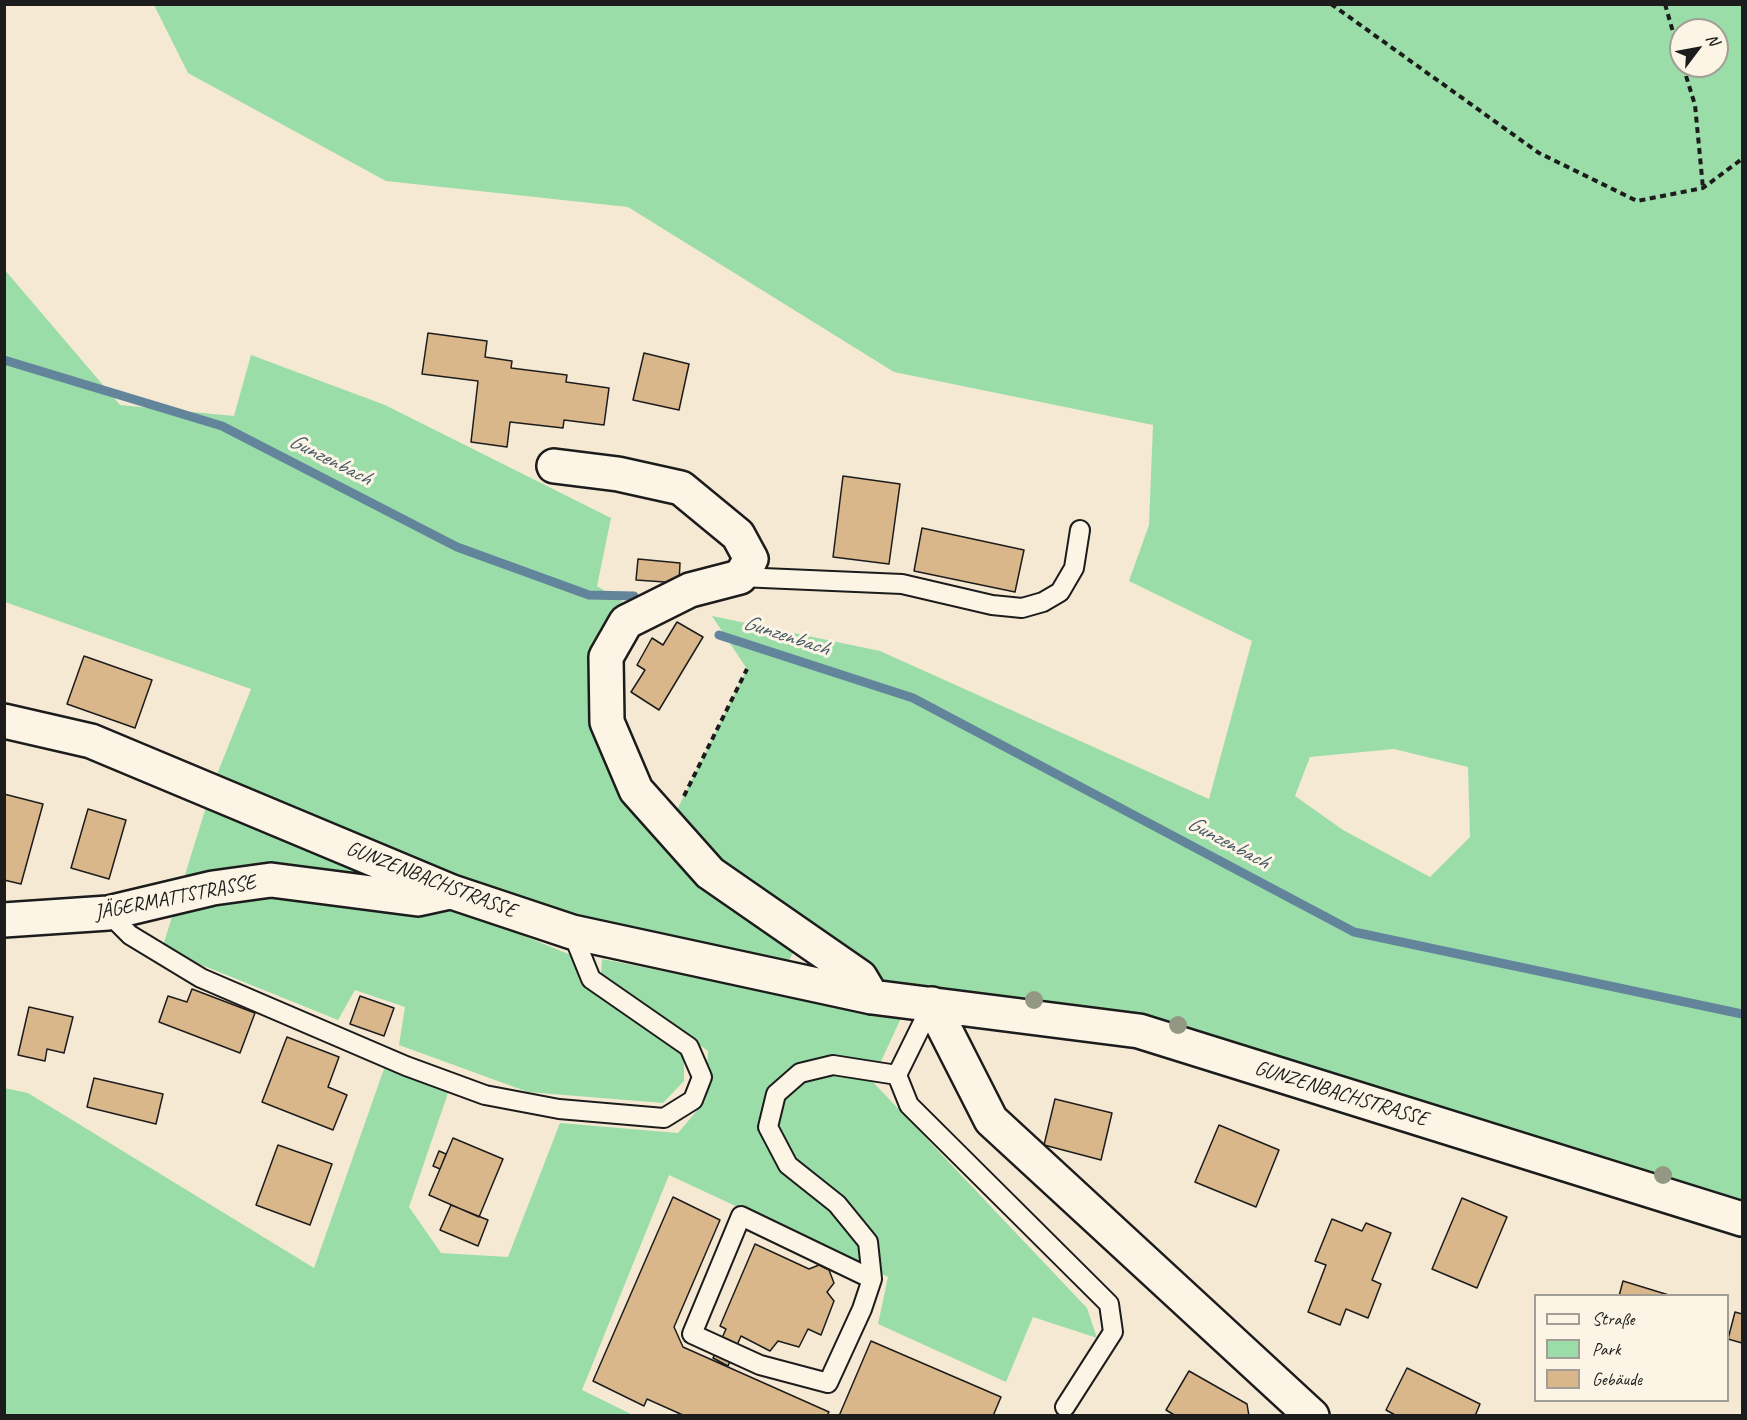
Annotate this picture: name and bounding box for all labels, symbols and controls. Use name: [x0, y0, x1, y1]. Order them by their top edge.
north arrow: [1669, 18, 1729, 78]
text: N: [1701, 30, 1724, 49]
water label: Gunzenbach: [284, 428, 376, 492]
water label: Gunzenbach: [740, 610, 832, 662]
water label: Gunzenbach: [1182, 810, 1274, 876]
street label: GUNZENBACHSTRASSE: [343, 836, 519, 924]
street label: JÄGERMATTSTRASSE: [92, 870, 258, 926]
street label: GUNZENBACHSTRASSE: [1251, 1056, 1431, 1132]
legend: [1534, 1294, 1729, 1402]
text: Straße: [1592, 1308, 1634, 1330]
text: Park: [1592, 1338, 1621, 1360]
text: Gebäude: [1592, 1368, 1642, 1390]

